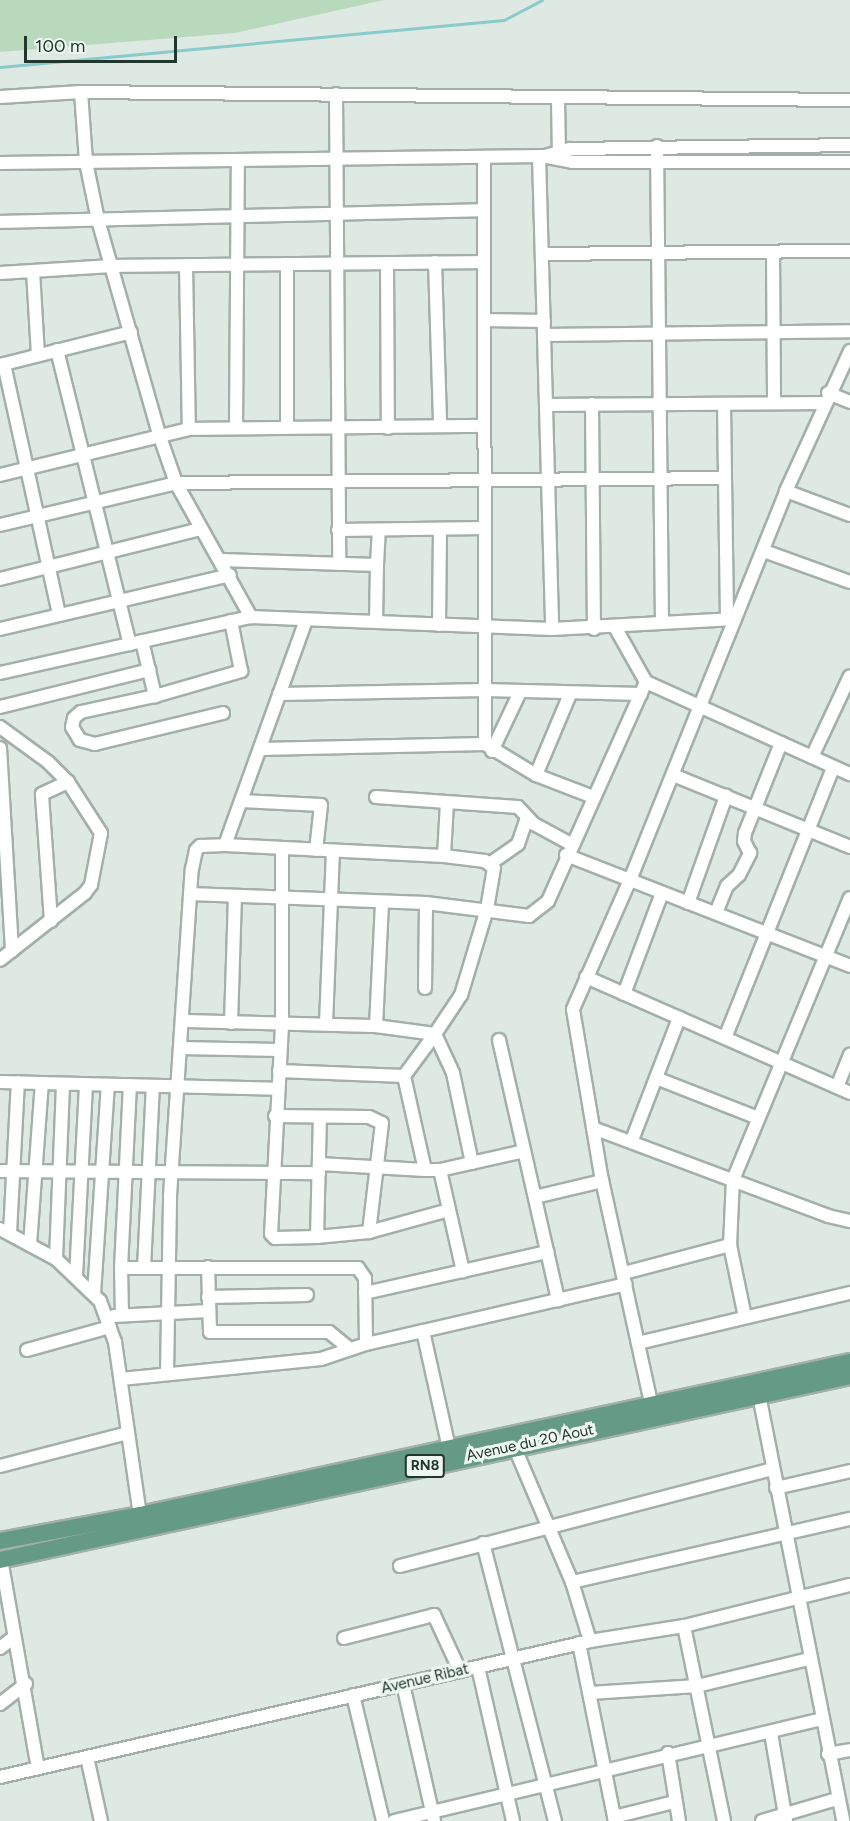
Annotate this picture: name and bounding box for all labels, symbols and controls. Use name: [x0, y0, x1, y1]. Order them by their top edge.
scale bar: [27, 24, 180, 62]
text: 100 m: [35, 35, 85, 57]
street label: Avenue du 20 Aout: [465, 1421, 595, 1465]
road number: RN8: [404, 1455, 446, 1477]
street label: Avenue Ribat: [379, 1660, 471, 1698]

